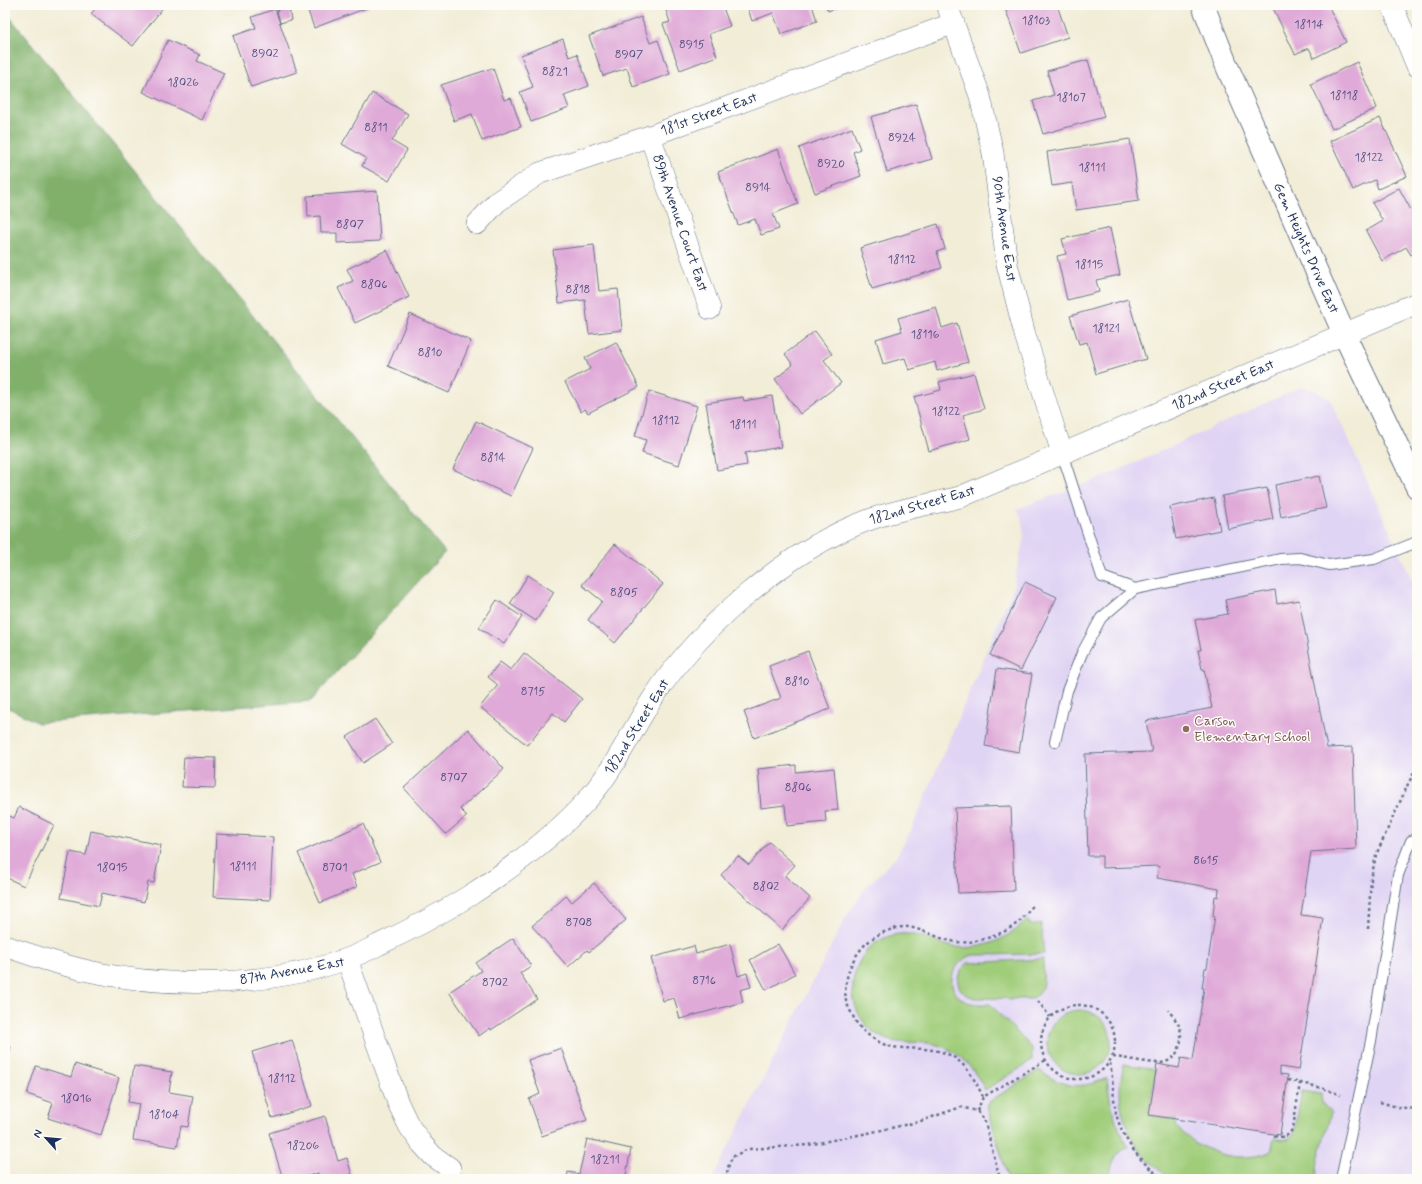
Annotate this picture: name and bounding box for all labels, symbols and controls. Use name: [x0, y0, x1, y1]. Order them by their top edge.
house number: 18103: [1022, 13, 1050, 29]
house number: 18114: [1294, 17, 1324, 33]
house number: 8915: [679, 37, 705, 53]
house number: 8902: [251, 46, 279, 62]
house number: 8907: [615, 47, 643, 63]
house number: 8821: [542, 64, 568, 80]
house number: 18026: [167, 75, 199, 91]
street label: 181st Street East: [658, 88, 760, 140]
house number: 18118: [1330, 88, 1358, 104]
house number: 18107: [1056, 90, 1086, 106]
house number: 8811: [364, 120, 388, 136]
house number: 8924: [888, 130, 916, 146]
house number: 18122: [1355, 150, 1383, 166]
street label: 89th Avenue Court East: [648, 152, 712, 294]
house number: 8920: [817, 156, 845, 172]
house number: 18111: [1078, 160, 1106, 176]
street label: 90th Avenue East: [988, 175, 1020, 283]
house number: 8914: [745, 180, 771, 196]
street label: Gem Heights Drive East: [1269, 180, 1343, 317]
house number: 8807: [336, 217, 364, 233]
house number: 18112: [888, 252, 916, 268]
house number: 18115: [1075, 257, 1103, 273]
house number: 8806: [361, 277, 387, 293]
house number: 8818: [566, 282, 590, 298]
house number: 18121: [1092, 321, 1120, 337]
house number: 18116: [911, 327, 940, 343]
house number: 8810: [418, 345, 443, 361]
street label: 182nd Street East: [1169, 355, 1277, 415]
house number: 18122: [932, 404, 960, 420]
house number: 18112: [652, 413, 680, 429]
house number: 18111: [729, 417, 757, 433]
house number: 8814: [481, 450, 506, 466]
street label: 182nd Street East: [867, 481, 977, 529]
house number: 8805: [610, 585, 638, 601]
house number: 8810: [785, 674, 810, 690]
street label: 182nd Street East: [600, 675, 674, 778]
house number: 8715: [521, 684, 545, 700]
place label: Carson Elementary School: [1194, 712, 1310, 746]
marker: Carson Elementary School: [1181, 724, 1191, 734]
house number: 8707: [440, 770, 468, 786]
house number: 8806: [785, 780, 811, 796]
house number: 8615: [1193, 853, 1219, 869]
house number: 18111: [229, 859, 257, 875]
house number: 18015: [97, 860, 127, 876]
house number: 8701: [322, 860, 348, 876]
house number: 8802: [753, 879, 779, 895]
house number: 8708: [566, 915, 592, 931]
street label: 87th Avenue East: [238, 953, 346, 989]
house number: 8716: [692, 973, 716, 989]
house number: 8702: [482, 975, 508, 991]
house number: 18112: [268, 1071, 296, 1087]
house number: 18016: [60, 1091, 92, 1107]
house number: 18104: [149, 1107, 179, 1123]
north arrow: [26, 1118, 66, 1158]
text: N: [30, 1127, 46, 1140]
house number: 18206: [287, 1138, 320, 1154]
house number: 18211: [590, 1152, 620, 1168]

